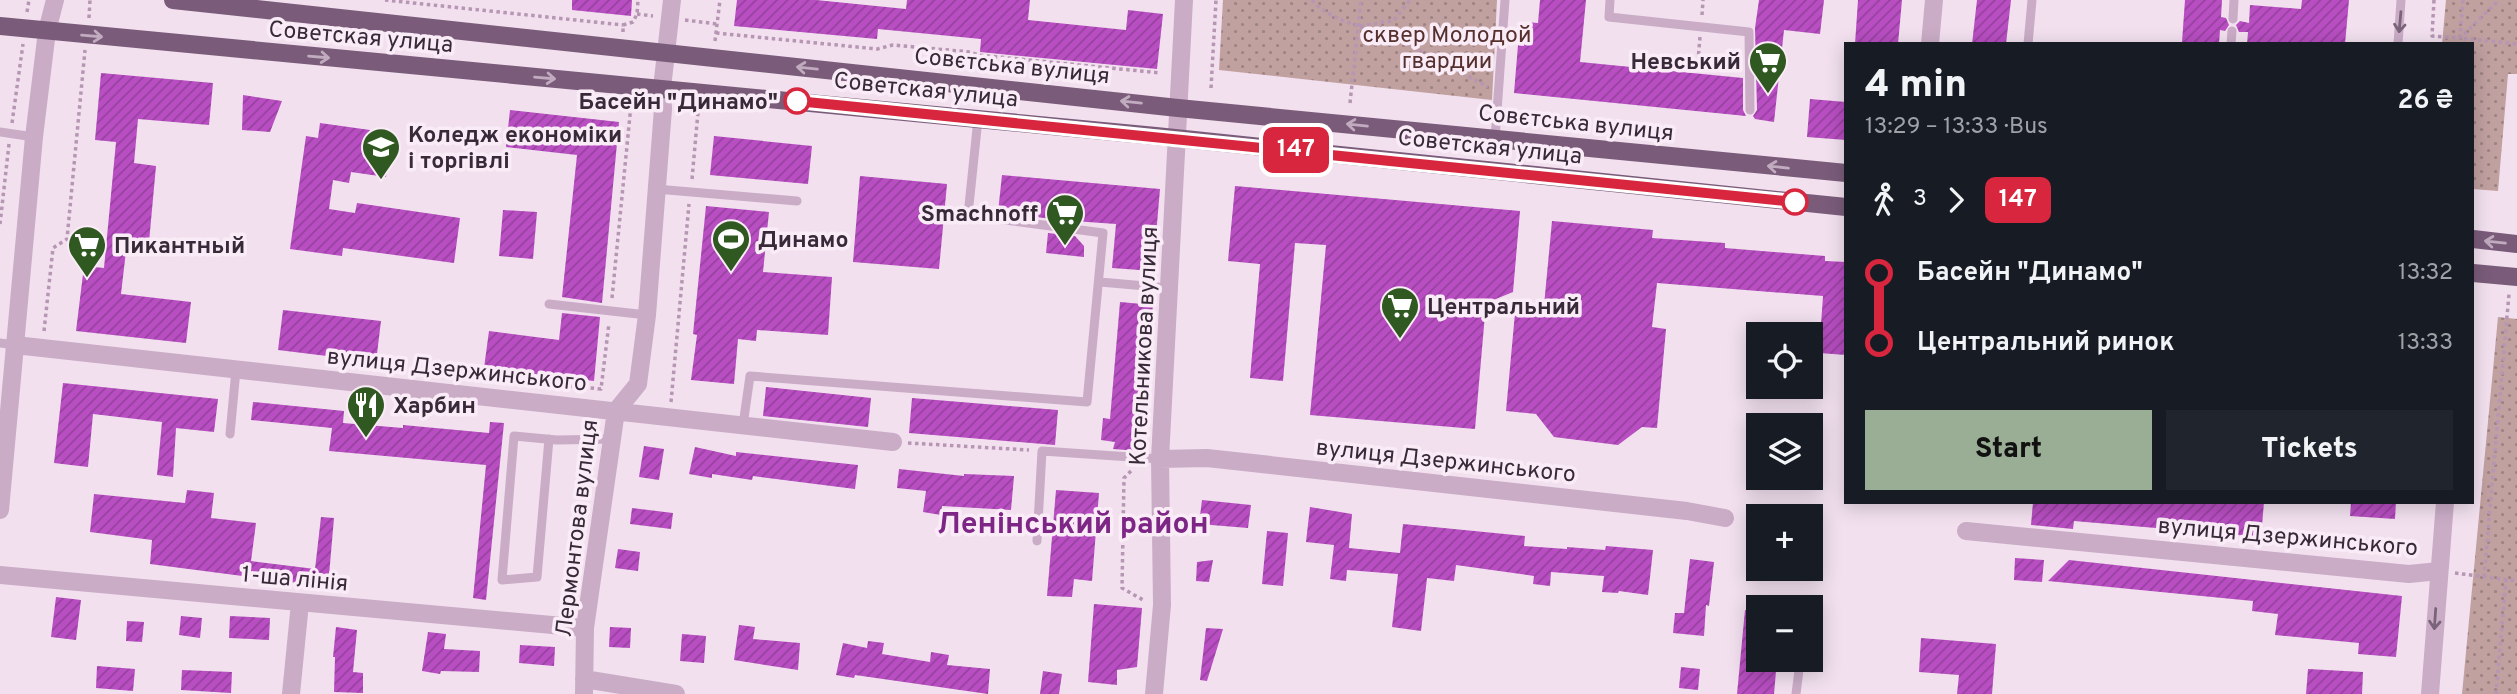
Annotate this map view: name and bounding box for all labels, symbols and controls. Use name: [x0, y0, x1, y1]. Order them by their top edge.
one-way arrow: [2393, 10, 2406, 33]
street label: Советская улица: [267, 16, 454, 61]
park label: сквер Молодой гвардии: [1363, 22, 1531, 77]
one-way arrow: [80, 29, 103, 42]
supermarket icon: Невський: [1747, 40, 1789, 95]
street label: Совєтська вулиця: [912, 43, 1111, 92]
place label: Невський: [1631, 49, 1741, 78]
one-way arrow: [307, 51, 330, 64]
one-way arrow: [796, 62, 819, 75]
text: 4 min: [1865, 62, 1967, 111]
street label: Советская улица: [832, 67, 1019, 116]
one-way arrow: [533, 72, 556, 85]
text: 26 ₴: [2398, 85, 2453, 118]
marker: Басейн "Динамо": [784, 88, 810, 114]
place label: Басейн "Динамо": [578, 89, 778, 118]
one-way arrow: [1120, 96, 1142, 109]
street label: Совєтська вулиця: [1476, 100, 1675, 149]
text: 13:29 – 13:33 · Bus: [1865, 113, 2048, 142]
one-way arrow: [1346, 118, 1369, 131]
place label: Коледж економіки і торгівлі: [408, 122, 622, 177]
street label: Советская улица: [1396, 124, 1583, 173]
school or university icon: Коледж економіки і торгівлі: [360, 126, 402, 181]
line badge: 147: [1256, 127, 1336, 173]
text: 147: [1277, 135, 1315, 165]
one-way arrow: [1768, 160, 1790, 173]
icon: walk: [1865, 181, 1903, 219]
icon: forward: [1937, 181, 1975, 219]
text: 3: [1913, 185, 1927, 214]
text: 147: [1999, 185, 2037, 215]
unlabelled marker: [1782, 189, 1808, 215]
supermarket icon: Smachnoff: [1044, 192, 1086, 247]
place label: Smachnoff: [921, 201, 1038, 230]
sports icon: Динамо: [710, 218, 752, 273]
supermarket icon: Пикантный: [66, 224, 108, 279]
street label: Котельникова вулиця: [1125, 226, 1166, 467]
place label: Динамо: [758, 227, 849, 256]
place label: Пикантный: [114, 233, 245, 262]
one-way arrow: [2484, 235, 2507, 248]
text: Басейн "Динамо": [1917, 257, 2143, 290]
text: 13:32: [2398, 259, 2453, 288]
supermarket icon: Центральний: [1379, 285, 1421, 340]
place label: Центральний: [1427, 294, 1580, 323]
map controls: [1746, 322, 1823, 672]
button: locate: [1746, 322, 1823, 399]
text: Центральний ринок: [1917, 327, 2174, 360]
text: 13:33: [2398, 329, 2453, 358]
street label: вулиця Дзержинського: [325, 343, 588, 400]
restaurant icon: Харбин: [345, 384, 387, 439]
place label: Харбин: [393, 393, 476, 422]
button: Start: [1865, 410, 2152, 490]
button: Tickets: [2166, 410, 2453, 490]
button: layers: [1746, 413, 1823, 490]
street label: Лермонтова вулиця: [551, 418, 606, 639]
street label: вулиця Дзержинського: [1314, 434, 1577, 491]
button: +: [1746, 504, 1823, 581]
district label: Ленінський район: [937, 507, 1209, 544]
street label: вулиця Дзержинського: [2156, 513, 2419, 564]
street label: 1-ша лінія: [240, 561, 349, 600]
button: −: [1746, 595, 1823, 672]
one-way arrow: [2429, 607, 2442, 630]

